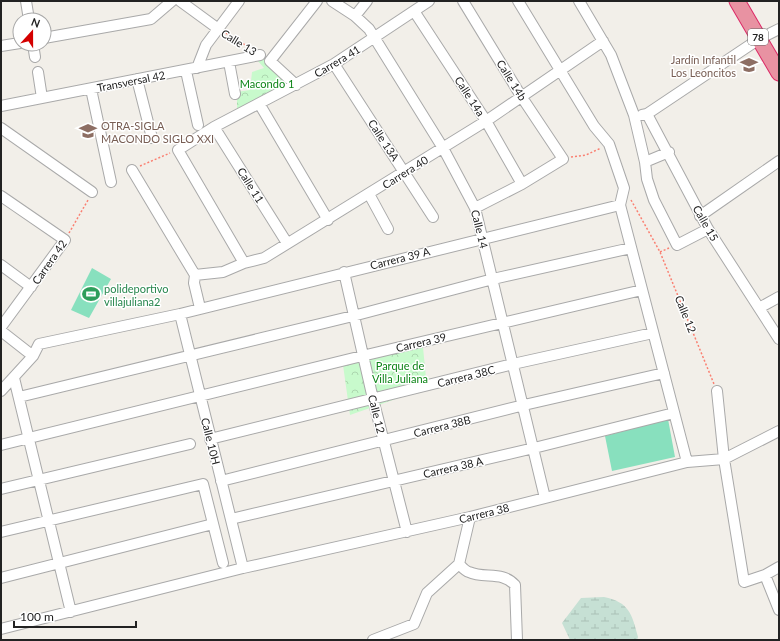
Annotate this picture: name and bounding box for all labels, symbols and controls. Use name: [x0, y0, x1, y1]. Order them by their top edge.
north arrow: [12, 12, 52, 52]
text: N: [29, 15, 42, 30]
street label: Calle 13: [219, 26, 259, 58]
road number: 78: [748, 29, 768, 45]
street label: Carrera 41: [312, 42, 362, 80]
place label: Jardín Infantil Los Leoncitos: [671, 53, 736, 79]
school or university icon: Jardín Infantil Los Leoncitos: [739, 55, 759, 75]
street label: Calle 14b: [494, 57, 530, 103]
street label: Transversal 42: [96, 68, 166, 94]
street label: Calle 14a: [452, 74, 488, 118]
park label: Macondo 1: [240, 77, 294, 90]
street label: Calle 13A: [366, 117, 403, 164]
place label: OTRA-SIGLA MACONDO SIGLO XXI: [101, 119, 214, 145]
school or university icon: OTRA-SIGLA MACONDO SIGLO XXI: [78, 121, 98, 141]
street label: Carrera 40: [380, 153, 431, 191]
street label: Calle 11: [235, 165, 267, 205]
street label: Calle 15: [691, 203, 721, 243]
street label: Calle 14: [469, 208, 491, 250]
street label: Carrera 42: [29, 237, 69, 287]
street label: Carrera 39 A: [369, 244, 432, 272]
place label: polideportivo villajuliana2: [104, 282, 169, 308]
sports icon: polideportivo villajuliana2: [81, 284, 101, 304]
street label: Calle 12: [673, 293, 699, 335]
street label: Carrera 39: [395, 330, 447, 354]
park label: Parque de Villa Juliana: [372, 359, 428, 385]
street label: Carrera 38C: [436, 362, 497, 389]
street label: Calle 12: [366, 393, 388, 435]
street label: Carrera 38B: [412, 413, 472, 439]
street label: Calle 10H: [199, 416, 223, 466]
street label: Carrera 38 A: [422, 454, 485, 480]
street label: Carrera 38: [458, 500, 510, 526]
scale bar: [14, 603, 136, 629]
text: 100 m: [20, 609, 54, 624]

